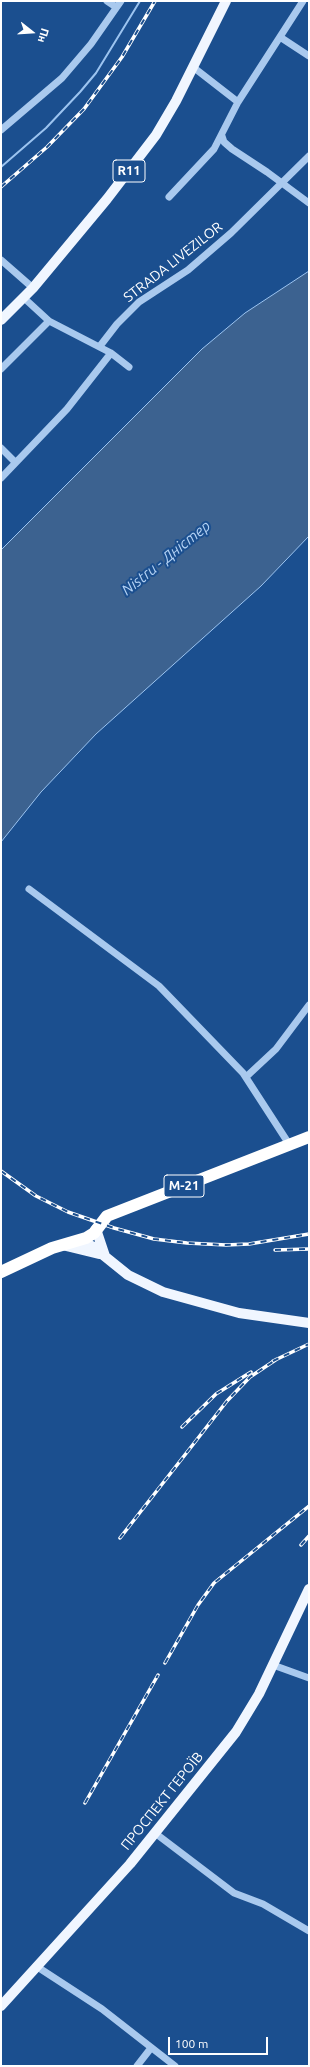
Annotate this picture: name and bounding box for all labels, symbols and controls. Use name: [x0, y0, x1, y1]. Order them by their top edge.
north arrow: [12, 12, 52, 52]
text: Пн: [36, 27, 51, 44]
road number: R11: [113, 160, 145, 182]
street label: STRADA LIVEZILOR: [120, 218, 226, 306]
water label: Nistru - Дністер: [118, 517, 214, 599]
road number: М-21: [164, 1175, 204, 1197]
street label: ПРОСПЕКТ ГЕРОЇВ: [117, 1749, 207, 1853]
scale bar: [170, 2029, 270, 2055]
text: 100 m: [175, 2037, 208, 2050]

